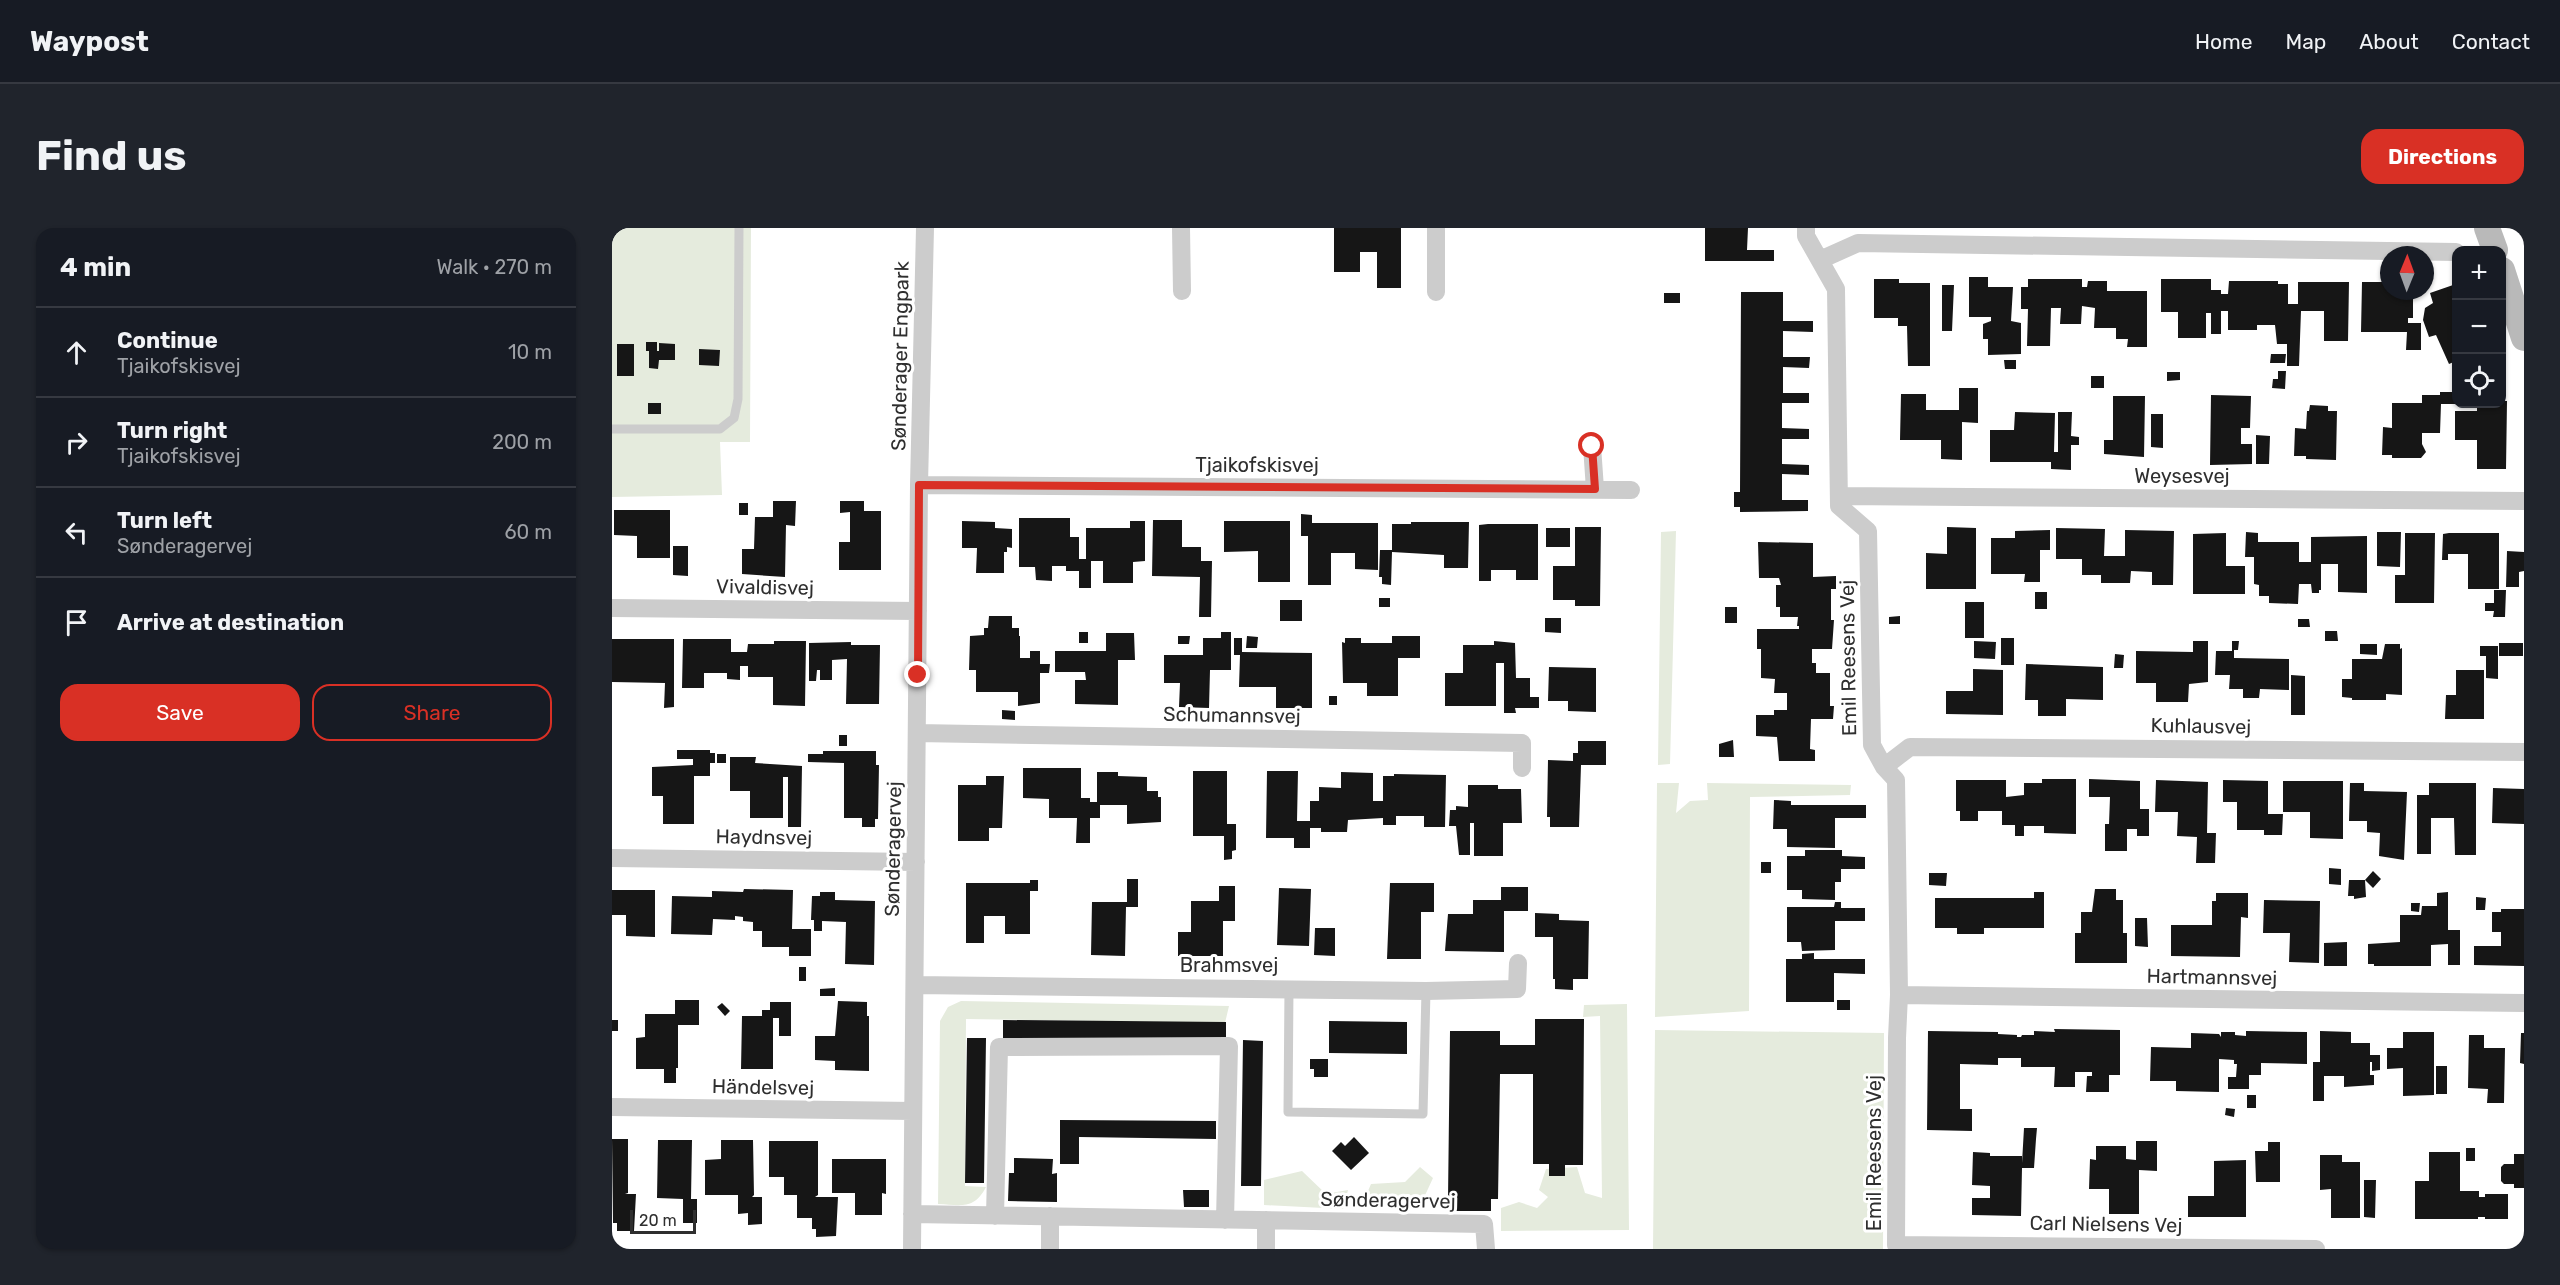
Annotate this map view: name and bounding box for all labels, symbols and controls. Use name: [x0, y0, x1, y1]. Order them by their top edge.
text: Waypost: [30, 25, 149, 58]
text: Home: [2195, 29, 2252, 54]
text: Map: [2285, 29, 2326, 54]
text: About: [2359, 29, 2419, 54]
text: Contact: [2452, 29, 2530, 54]
button: Directions: [2361, 129, 2524, 184]
text: Find us: [36, 131, 187, 181]
north arrow: [2380, 246, 2434, 300]
map controls: [2452, 246, 2506, 408]
button: +: [2452, 246, 2506, 300]
text: 4 min: [60, 252, 131, 283]
text: Walk · 270 m: [437, 255, 552, 279]
street label: Sønderager Engpark: [886, 260, 914, 451]
button: −: [2452, 300, 2506, 354]
text: Continue: [117, 327, 218, 354]
icon: ahead: [60, 336, 93, 369]
text: 10 m: [508, 340, 552, 364]
text: Tjaikofskisvej: [117, 354, 240, 378]
button: locate: [2452, 354, 2506, 408]
text: Turn right: [117, 417, 227, 444]
icon: right: [60, 426, 93, 459]
text: 200 m: [492, 430, 552, 454]
route start: [1578, 432, 1604, 458]
text: Tjaikofskisvej: [117, 444, 240, 468]
street label: Tjaikofskisvej: [1195, 453, 1319, 477]
street label: Weysesvej: [2134, 464, 2230, 488]
text: Turn left: [117, 507, 212, 534]
icon: left: [60, 516, 93, 549]
text: 60 m: [505, 520, 552, 544]
text: Sønderagervej: [117, 534, 252, 558]
street label: Vivaldisvej: [716, 574, 814, 600]
street label: Emil Reesens Vej: [1835, 580, 1861, 736]
icon: arrive: [60, 606, 93, 639]
text: Arrive at destination: [117, 609, 344, 636]
route end: [904, 661, 930, 687]
button: Save: [60, 684, 300, 741]
button: Share: [312, 684, 552, 741]
street label: Schumannsvej: [1163, 702, 1301, 728]
street label: Kuhlausvej: [2151, 713, 2251, 739]
street label: Sønderagervej: [880, 781, 906, 917]
street label: Haydnsvej: [715, 824, 813, 850]
street label: Brahmsvej: [1180, 953, 1278, 977]
street label: Hartmannsvej: [2146, 964, 2278, 990]
street label: Händelsvej: [712, 1074, 814, 1100]
street label: Emil Reesens Vej: [1862, 1075, 1886, 1231]
street label: Sønderagervej: [1320, 1187, 1456, 1213]
scale bar: [630, 1207, 696, 1234]
text: 20 m: [639, 1211, 677, 1230]
street label: Carl Nielsens Vej: [2029, 1211, 2183, 1237]

